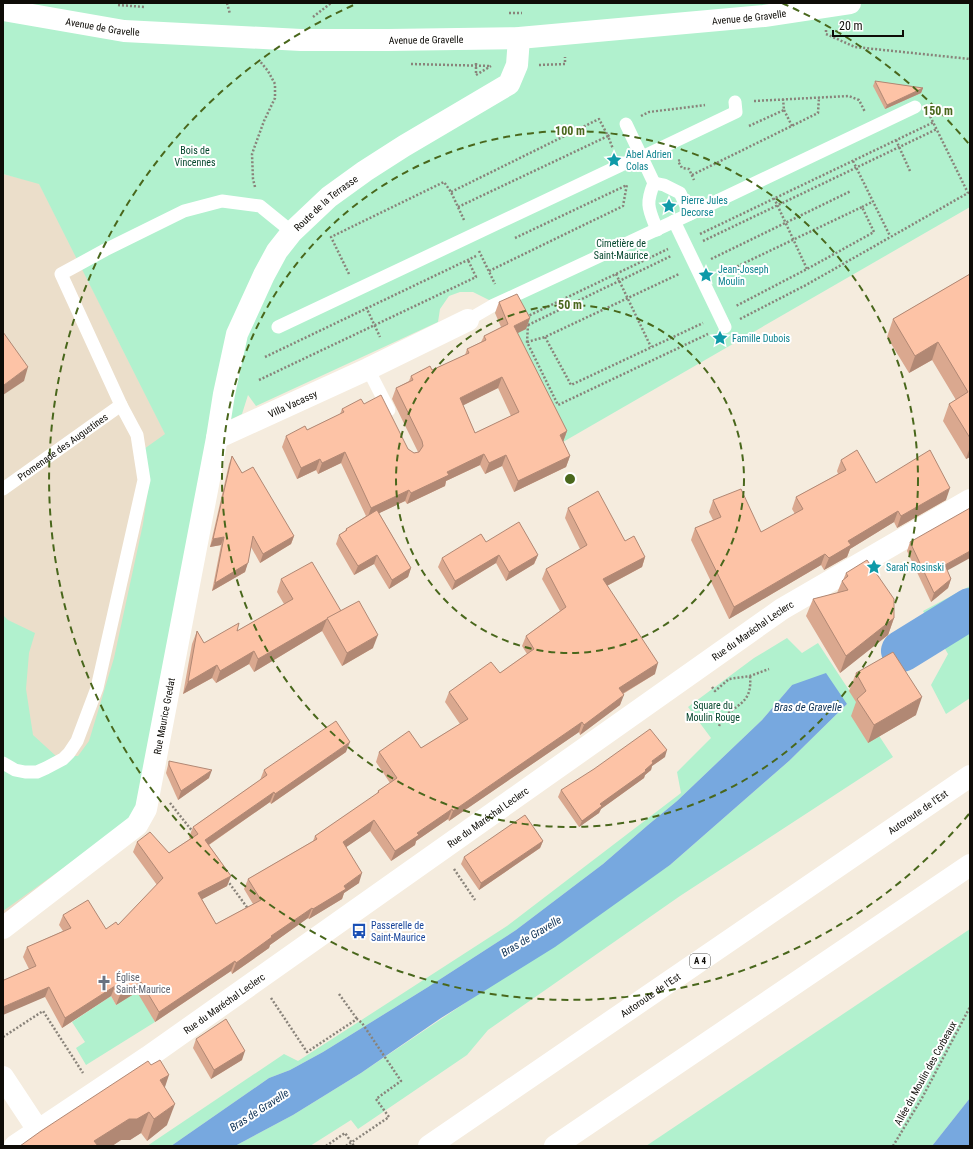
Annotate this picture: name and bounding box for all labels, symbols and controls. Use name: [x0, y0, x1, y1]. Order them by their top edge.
street label: Avenue de Gravelle: [711, 8, 787, 27]
scale bar: [833, 12, 903, 38]
street label: Avenue de Gravelle: [65, 16, 140, 38]
text: 20 m: [839, 19, 863, 33]
street label: Avenue de Gravelle: [389, 34, 464, 46]
text: 150 m: [923, 104, 953, 118]
text: 100 m: [555, 124, 585, 138]
park label: Bois de Vincennes: [175, 145, 216, 168]
place label: Abel Adrien Colas: [626, 149, 672, 172]
place icon: Abel Adrien Colas: [605, 151, 623, 169]
street label: Route de la Terrasse: [292, 173, 360, 233]
place label: Pierre Jules Decorse: [681, 195, 728, 218]
place icon: Pierre Jules Decorse: [660, 197, 678, 215]
park label: Cimetière de Saint-Maurice: [594, 238, 648, 261]
place label: Jean-Joseph Moulin: [718, 264, 769, 287]
place icon: Jean-Joseph Moulin: [697, 266, 715, 284]
text: 50 m: [558, 298, 582, 312]
place icon: Famille Dubois: [711, 329, 729, 347]
place label: Famille Dubois: [732, 333, 791, 344]
street label: Villa Vacassy: [267, 388, 319, 420]
street label: Promenade des Augustines: [16, 411, 110, 483]
centre of rings: [563, 472, 577, 486]
place icon: Sarah Rosinski: [865, 558, 883, 576]
place label: Sarah Rosinski: [886, 562, 944, 573]
street label: Rue du Maréchal Leclerc: [710, 598, 796, 663]
street label: Rue Maurice Gredat: [152, 677, 177, 755]
park label: Square du Moulin Rouge: [686, 700, 740, 723]
water label: Bras de Gravelle: [774, 701, 842, 714]
street label: Rue du Maréchal Leclerc: [445, 785, 531, 850]
street label: Autoroute de l’Est: [886, 788, 950, 837]
water label: Bras de Gravelle: [499, 913, 564, 959]
place label: Passerelle de Saint-Maurice: [371, 920, 426, 943]
bus stop icon: Passerelle de Saint-Maurice: [350, 922, 368, 940]
road number: A 4: [690, 954, 710, 968]
place label: Église Saint-Maurice: [116, 971, 171, 995]
street label: Rue du Maréchal Leclerc: [182, 971, 267, 1036]
street label: Autoroute de l’Est: [619, 971, 683, 1019]
church icon: Église Saint-Maurice: [95, 974, 113, 992]
street label: Allée du Moulin des Corbeaux: [892, 1019, 959, 1127]
water label: Bras de Gravelle: [227, 1086, 291, 1134]

